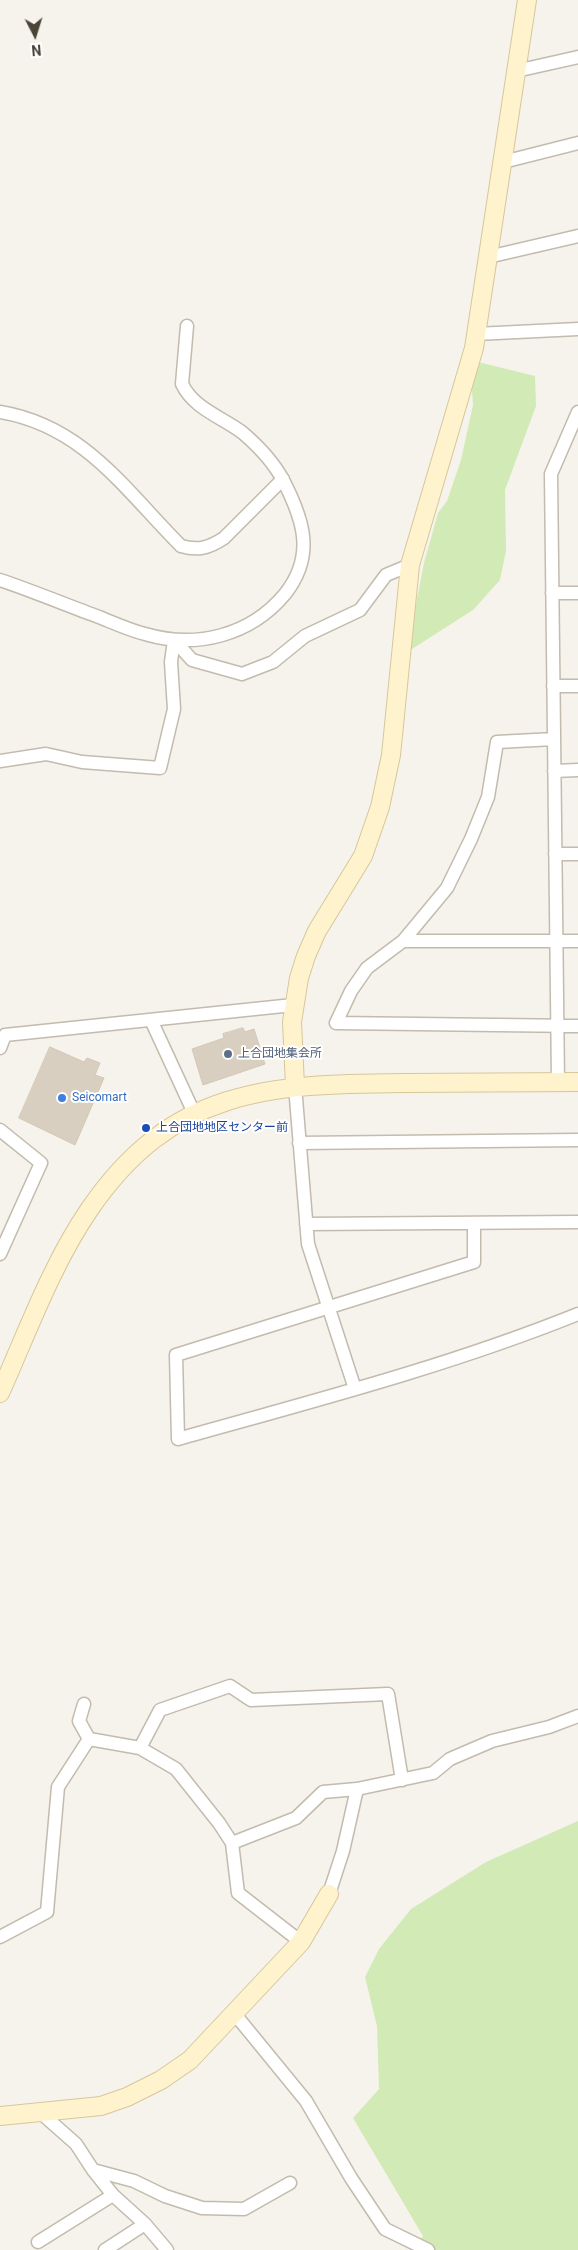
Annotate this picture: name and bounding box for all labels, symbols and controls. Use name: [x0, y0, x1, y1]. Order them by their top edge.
north arrow: [10, 10, 60, 60]
text: N: [31, 42, 42, 58]
place label: 上合団地集会所: [238, 1047, 322, 1061]
marker: 上合団地集会所: [222, 1048, 234, 1060]
place label: Seicomart: [72, 1091, 127, 1105]
marker: Seicomart: [56, 1092, 68, 1104]
place label: 上合団地地区センター前: [156, 1121, 288, 1135]
marker: 上合団地地区センター前: [140, 1122, 152, 1134]

